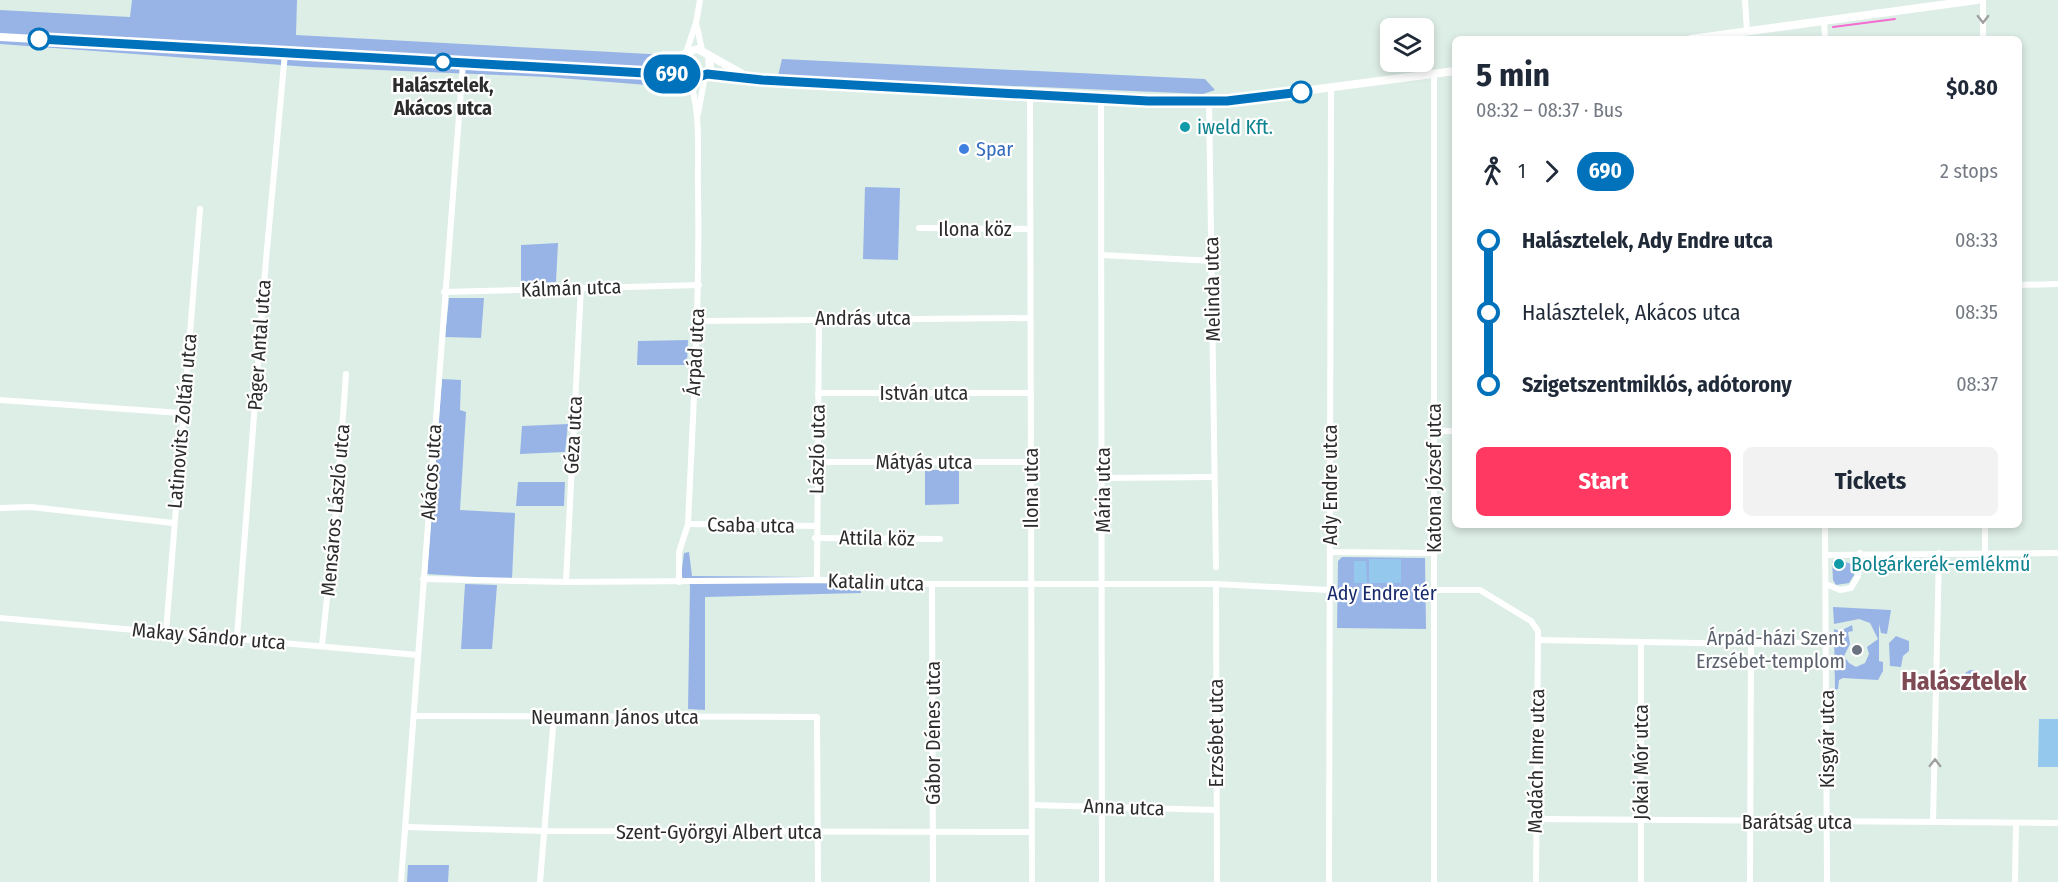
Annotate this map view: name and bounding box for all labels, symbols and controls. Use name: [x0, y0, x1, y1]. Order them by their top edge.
one-way arrow: [1977, 15, 1989, 24]
map controls: [1380, 18, 1434, 72]
button: layers: [1380, 18, 1434, 72]
unlabelled marker: [28, 28, 50, 50]
marker: Halásztelek, Akácos utca: [434, 53, 452, 71]
line badge: 690: [638, 54, 706, 94]
text: 5 min: [1476, 55, 1550, 95]
text: 690: [655, 61, 689, 87]
place label: Halásztelek, Akácos utca: [392, 73, 494, 120]
text: $0.80: [1946, 74, 1998, 101]
unlabelled marker: [1290, 81, 1312, 103]
text: 08:32 – 08:37 · Bus: [1476, 98, 1623, 122]
place label: iweld Kft.: [1197, 115, 1273, 139]
marker: iweld Kft.: [1178, 120, 1192, 134]
place label: Spar: [976, 137, 1013, 161]
marker: Spar: [957, 142, 971, 156]
icon: walk: [1476, 155, 1509, 188]
icon: forward: [1535, 155, 1568, 188]
text: 690: [1589, 158, 1622, 184]
text: 1: [1518, 159, 1526, 183]
text: 2 stops: [1940, 159, 1998, 183]
street label: Ilona köz: [938, 217, 1012, 241]
text: Halásztelek, Ady Endre utca: [1522, 227, 1773, 254]
text: 08:33: [1955, 228, 1998, 252]
street label: Melinda utca: [1199, 236, 1225, 342]
street label: Kálmán utca: [520, 274, 622, 302]
street label: Páger Antal utca: [242, 279, 276, 411]
text: Halásztelek, Akácos utca: [1522, 299, 1740, 326]
text: 08:35: [1955, 300, 1998, 324]
street label: András utca: [815, 306, 911, 330]
street label: Árpád utca: [681, 307, 709, 397]
street label: Latinovits Zoltán utca: [162, 332, 202, 510]
text: Szigetszentmiklós, adótorony: [1522, 371, 1792, 398]
text: 08:37: [1956, 372, 1998, 396]
street label: István utca: [880, 381, 968, 405]
street label: Géza utca: [559, 395, 587, 475]
street label: Katona József utca: [1422, 403, 1446, 553]
street label: László utca: [804, 404, 830, 494]
street label: Mensáros László utca: [316, 423, 354, 597]
street label: Akácos utca: [416, 423, 446, 521]
street label: Ady Endre utca: [1318, 424, 1342, 546]
street label: Mária utca: [1091, 447, 1115, 533]
button: Start: [1476, 447, 1731, 516]
button: Tickets: [1743, 447, 1998, 516]
street label: Ilona utca: [1019, 448, 1043, 528]
street label: Mátyás utca: [876, 450, 972, 474]
street label: Csaba utca: [707, 512, 795, 538]
street label: Attila köz: [839, 525, 915, 551]
place label: Bolgárkerék-emlékmű: [1851, 552, 2030, 576]
marker: Bolgárkerék-emlékmű: [1832, 557, 1846, 571]
street label: Katalin utca: [827, 568, 925, 596]
park label: Ady Endre tér: [1327, 581, 1437, 605]
street label: Makay Sándor utca: [131, 617, 287, 655]
place label: Árpád-házi Szent Erzsébet-templom: [1696, 626, 1845, 673]
marker: Árpád-házi Szent Erzsébet-templom: [1850, 643, 1864, 657]
street label: Gábor Dénes utca: [921, 661, 945, 805]
district label: Halásztelek: [1901, 666, 2028, 697]
street label: Erzsébet utca: [1204, 679, 1228, 787]
street label: Madách Imre utca: [1523, 688, 1549, 834]
street label: Kisgyár utca: [1815, 690, 1839, 788]
street label: Jókai Mór utca: [1629, 704, 1653, 820]
street label: Neumann János utca: [531, 705, 699, 729]
one-way arrow: [1929, 759, 1941, 768]
street label: Anna utca: [1083, 794, 1165, 820]
street label: Barátság utca: [1742, 810, 1852, 834]
street label: Szent-Györgyi Albert utca: [616, 820, 822, 844]

